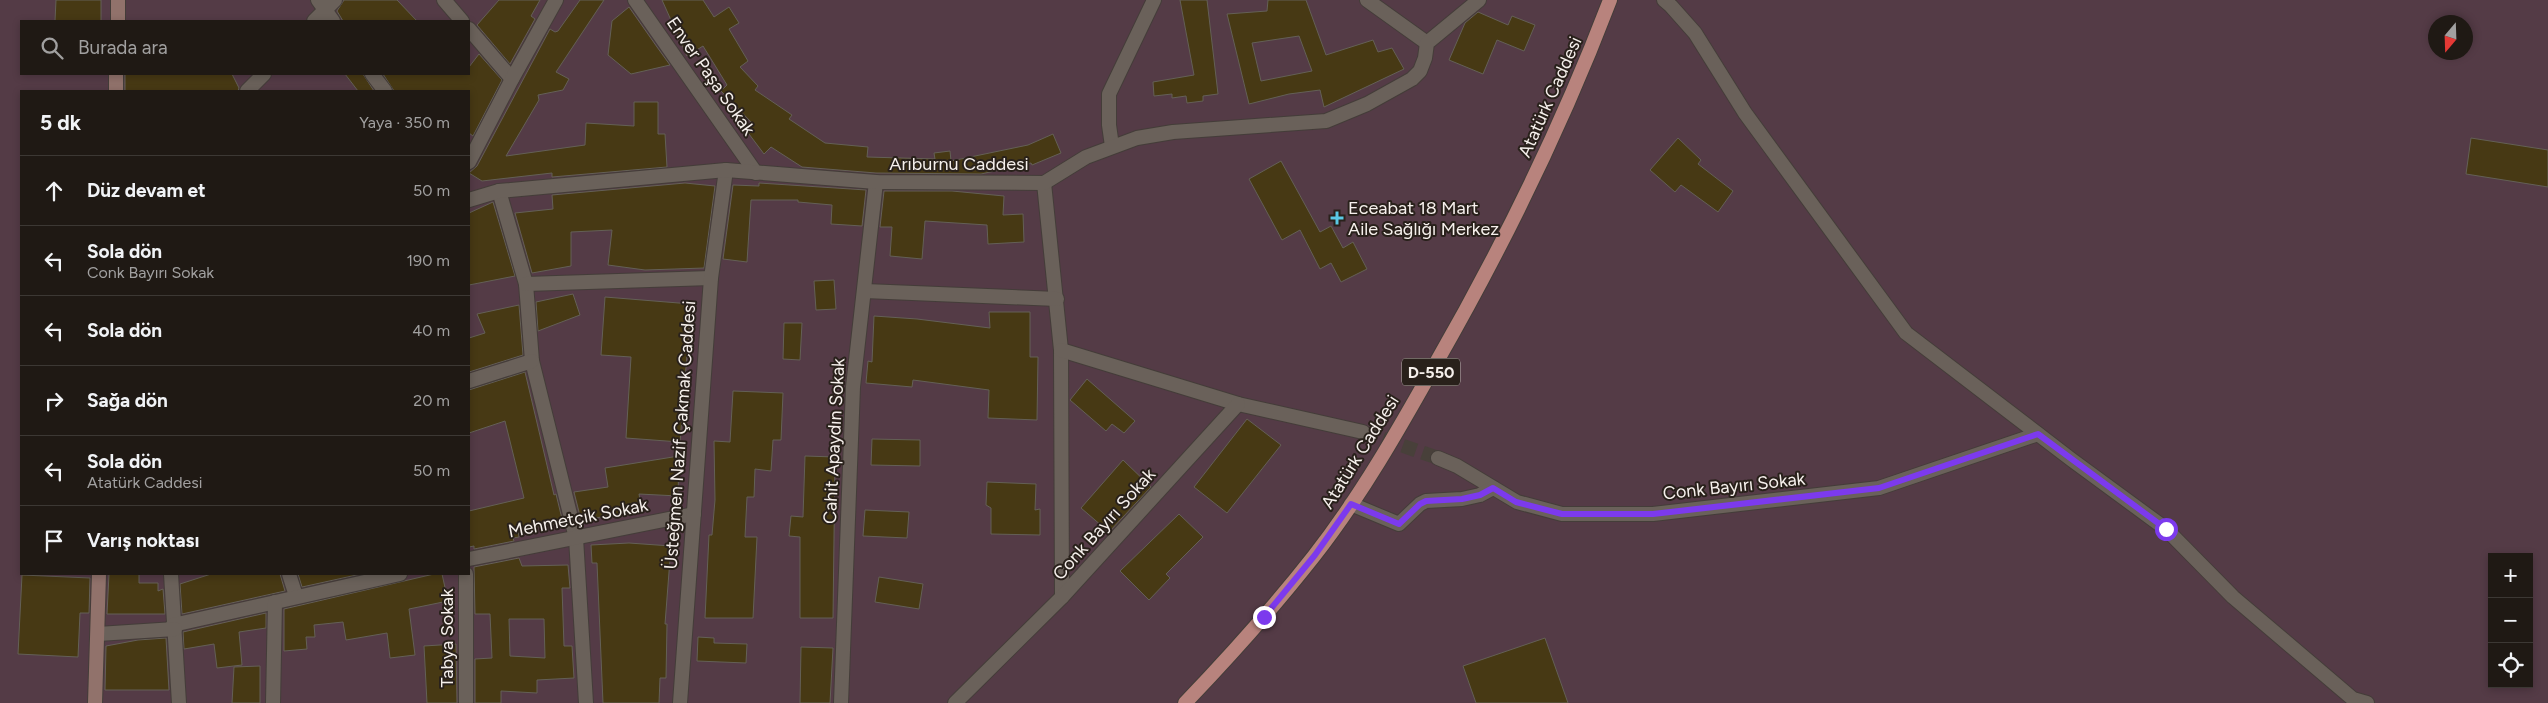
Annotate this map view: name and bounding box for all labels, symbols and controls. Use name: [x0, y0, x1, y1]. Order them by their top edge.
street label: Enver Paşa Sokak: [662, 13, 760, 140]
north arrow: [2428, 15, 2473, 60]
search box: [20, 20, 470, 75]
street label: Atatürk Caddesi: [1514, 33, 1586, 161]
icon: search: [38, 34, 66, 62]
text: Burada ara: [78, 36, 168, 59]
text: 5 dk: [40, 110, 81, 135]
text: Yaya · 350 m: [359, 113, 450, 132]
street label: Arıburnu Caddesi: [889, 153, 1029, 175]
icon: ahead: [40, 177, 68, 205]
text: Düz devam et: [87, 179, 206, 202]
text: 50 m: [413, 181, 450, 200]
place label: Eceabat 18 Mart Aile Sağlığı Merkez: [1348, 197, 1499, 240]
marker: Eceabat 18 Mart Aile Sağlığı Merkez: [1330, 211, 1344, 225]
text: Sola dön: [87, 240, 162, 263]
icon: left: [40, 247, 68, 275]
text: 190 m: [407, 251, 450, 270]
text: Conk Bayırı Sokak: [87, 263, 214, 282]
street label: Üsteğmen Nazif Çakmak Caddesi: [660, 300, 700, 570]
icon: left: [40, 317, 68, 345]
text: Sola dön: [87, 319, 162, 342]
text: 40 m: [412, 321, 450, 340]
street label: Cahit Apaydın Sokak: [819, 357, 849, 524]
road number: D-550: [1402, 358, 1460, 386]
icon: right: [40, 387, 68, 415]
text: Sağa dön: [87, 389, 168, 412]
text: 20 m: [413, 391, 450, 410]
street label: Atatürk Caddesi: [1316, 391, 1404, 513]
text: Sola dön: [87, 450, 162, 473]
icon: left: [40, 457, 68, 485]
text: 50 m: [413, 461, 450, 480]
street label: Conk Bayırı Sokak: [1048, 463, 1160, 584]
street label: Conk Bayırı Sokak: [1662, 468, 1807, 504]
text: Atatürk Caddesi: [87, 473, 202, 492]
street label: Mehmetçik Sokak: [506, 494, 650, 542]
route start: [2155, 518, 2178, 541]
icon: arrive: [40, 527, 68, 555]
text: Varış noktası: [87, 529, 199, 552]
map controls: [2488, 553, 2533, 688]
button: +: [2488, 553, 2533, 598]
street label: Tabya Sokak: [436, 588, 458, 688]
button: −: [2488, 598, 2533, 643]
route end: [1253, 606, 1276, 629]
button: locate: [2488, 643, 2533, 688]

